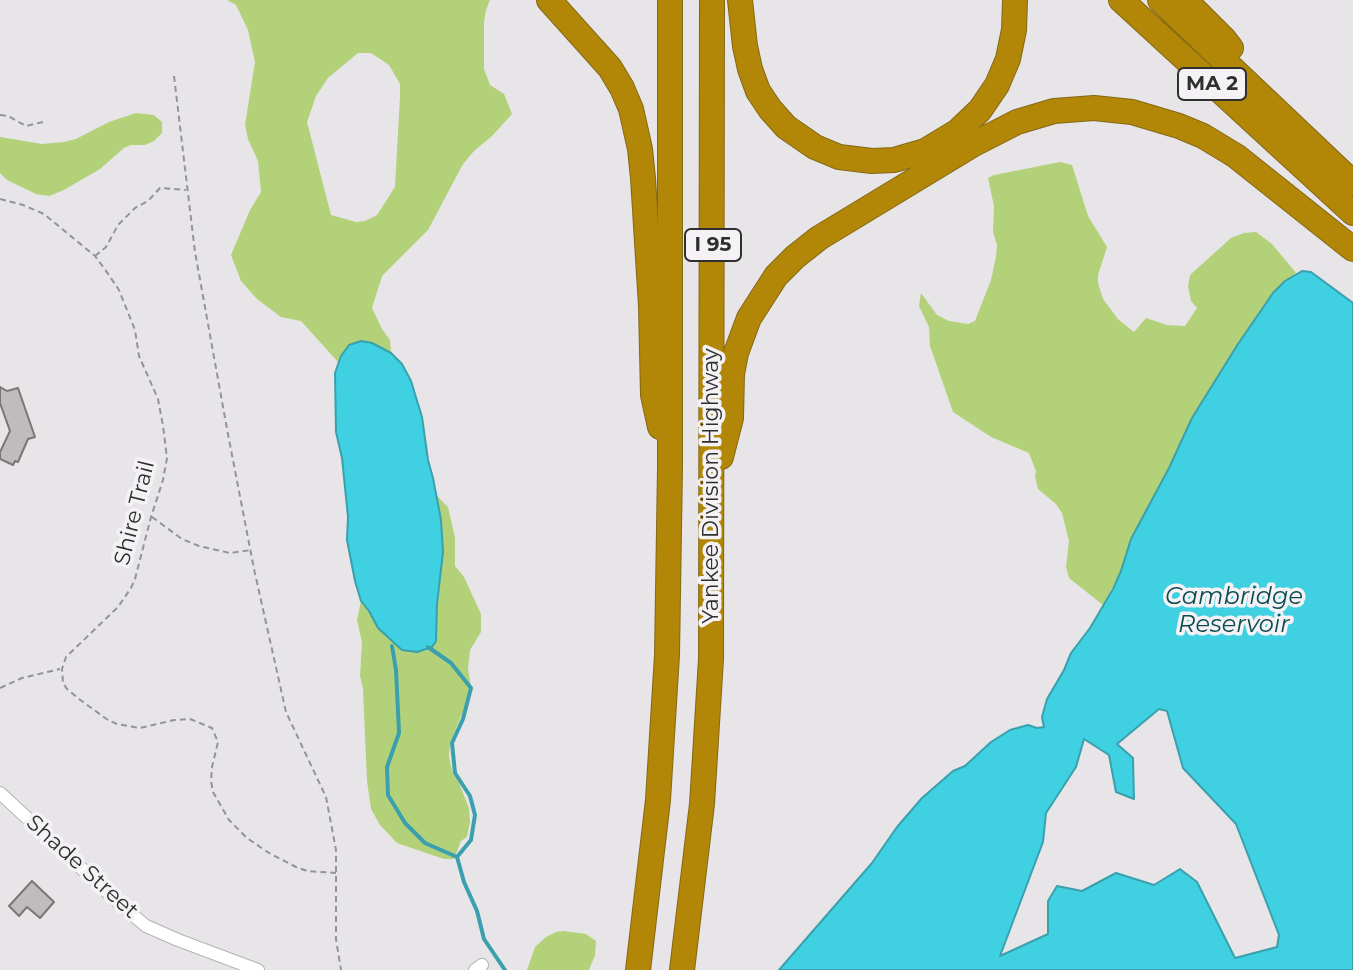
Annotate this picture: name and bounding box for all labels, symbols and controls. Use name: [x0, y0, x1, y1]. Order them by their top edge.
road number: MA 2: [1178, 68, 1246, 100]
road number: I 95: [685, 229, 741, 261]
street label: Yankee Division Highway: [699, 348, 725, 624]
street label: Shire Trail: [109, 458, 161, 568]
water label: Cambridge Reservoir: [1165, 583, 1303, 639]
street label: Shade Street: [20, 810, 144, 924]

